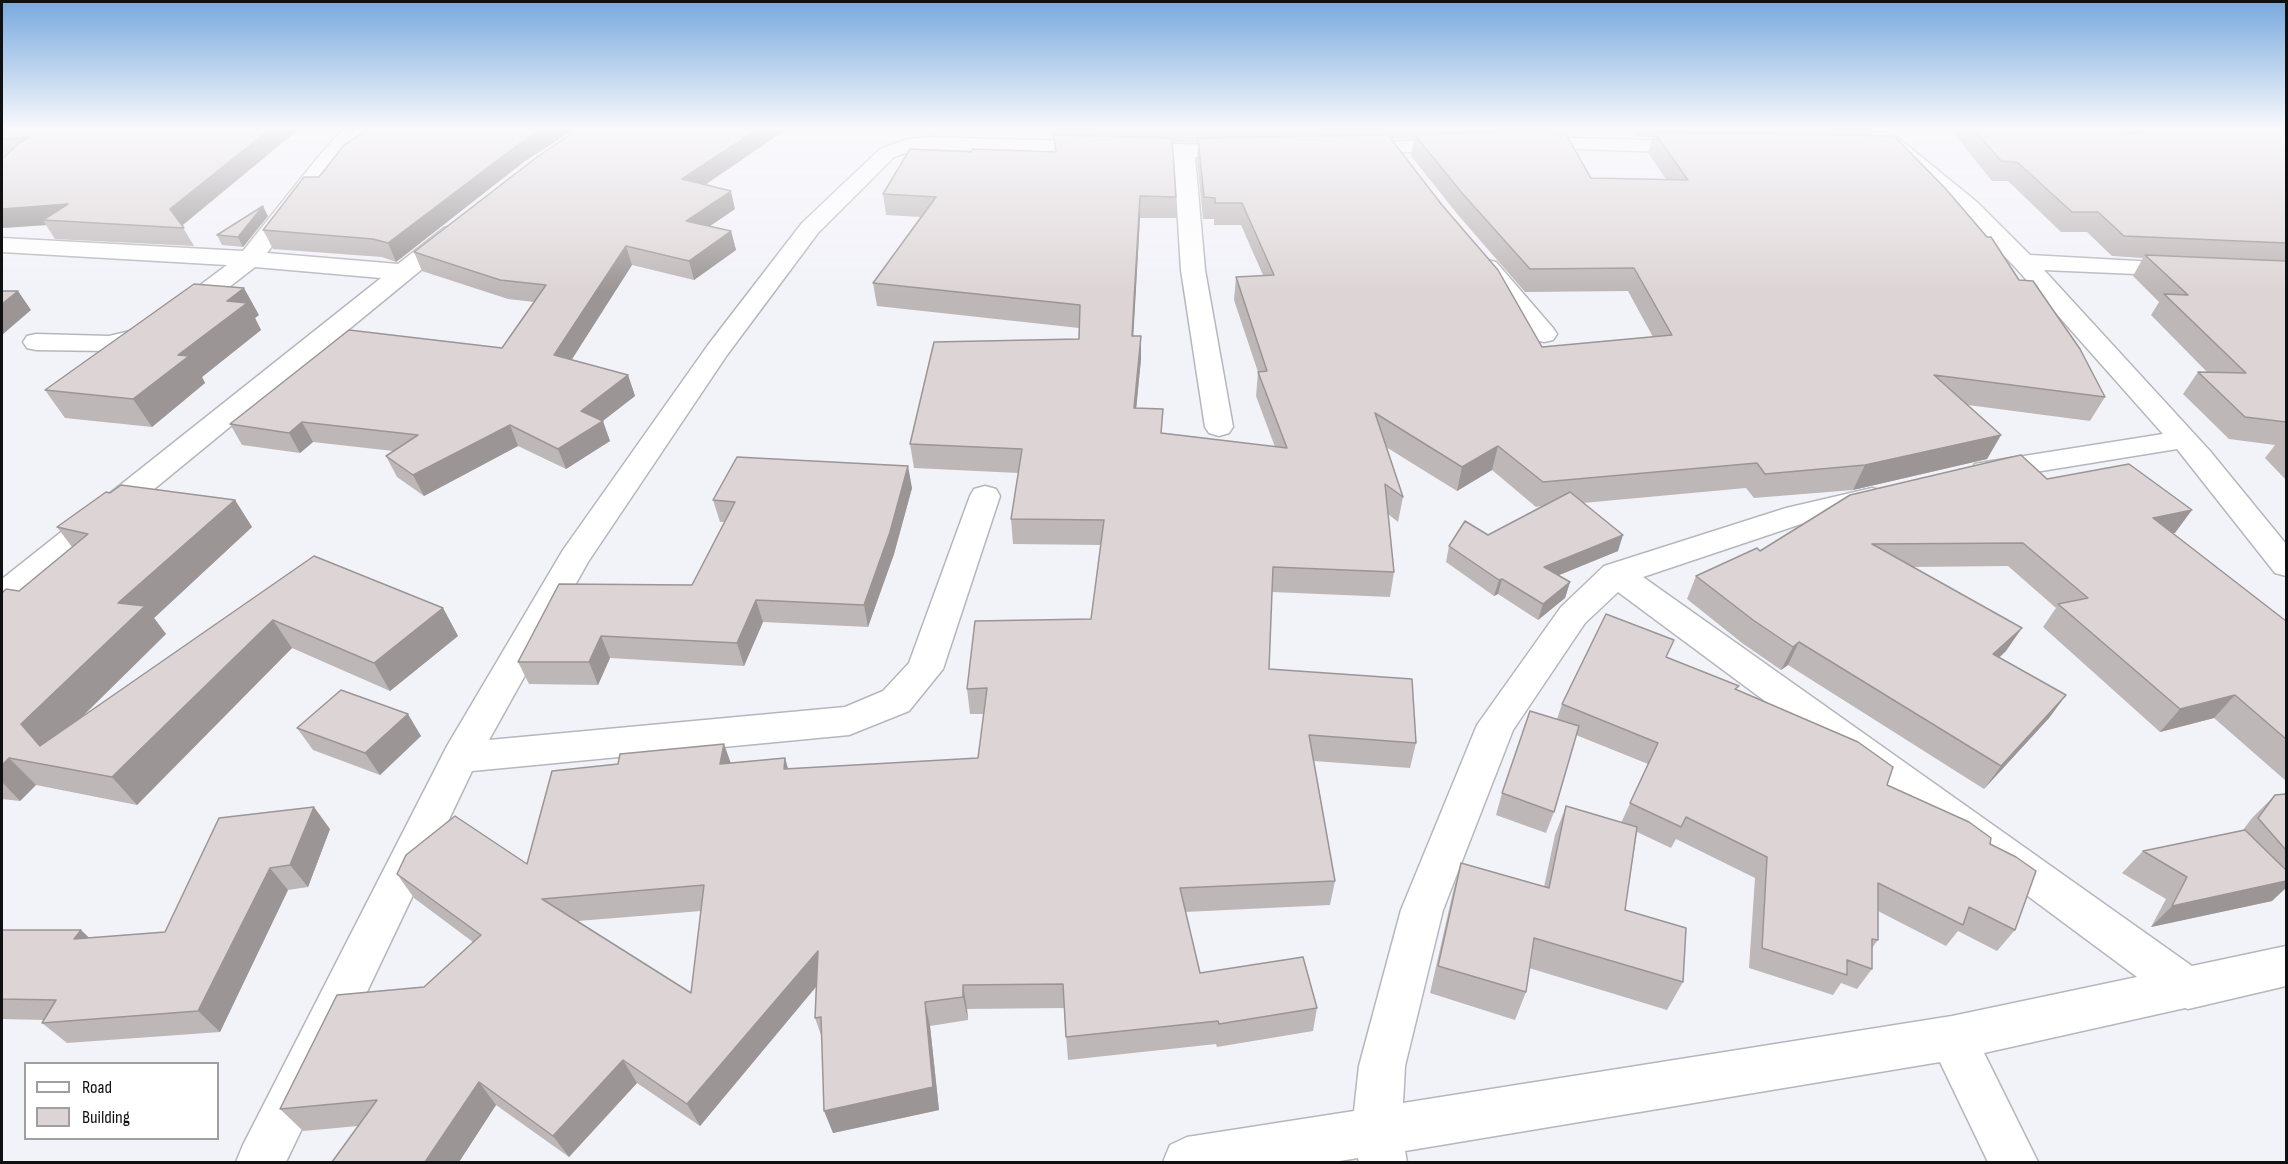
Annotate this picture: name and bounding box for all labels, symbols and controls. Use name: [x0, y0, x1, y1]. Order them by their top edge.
legend: [24, 1062, 219, 1140]
text: Road: [82, 1077, 112, 1098]
text: Building: [82, 1107, 130, 1128]

